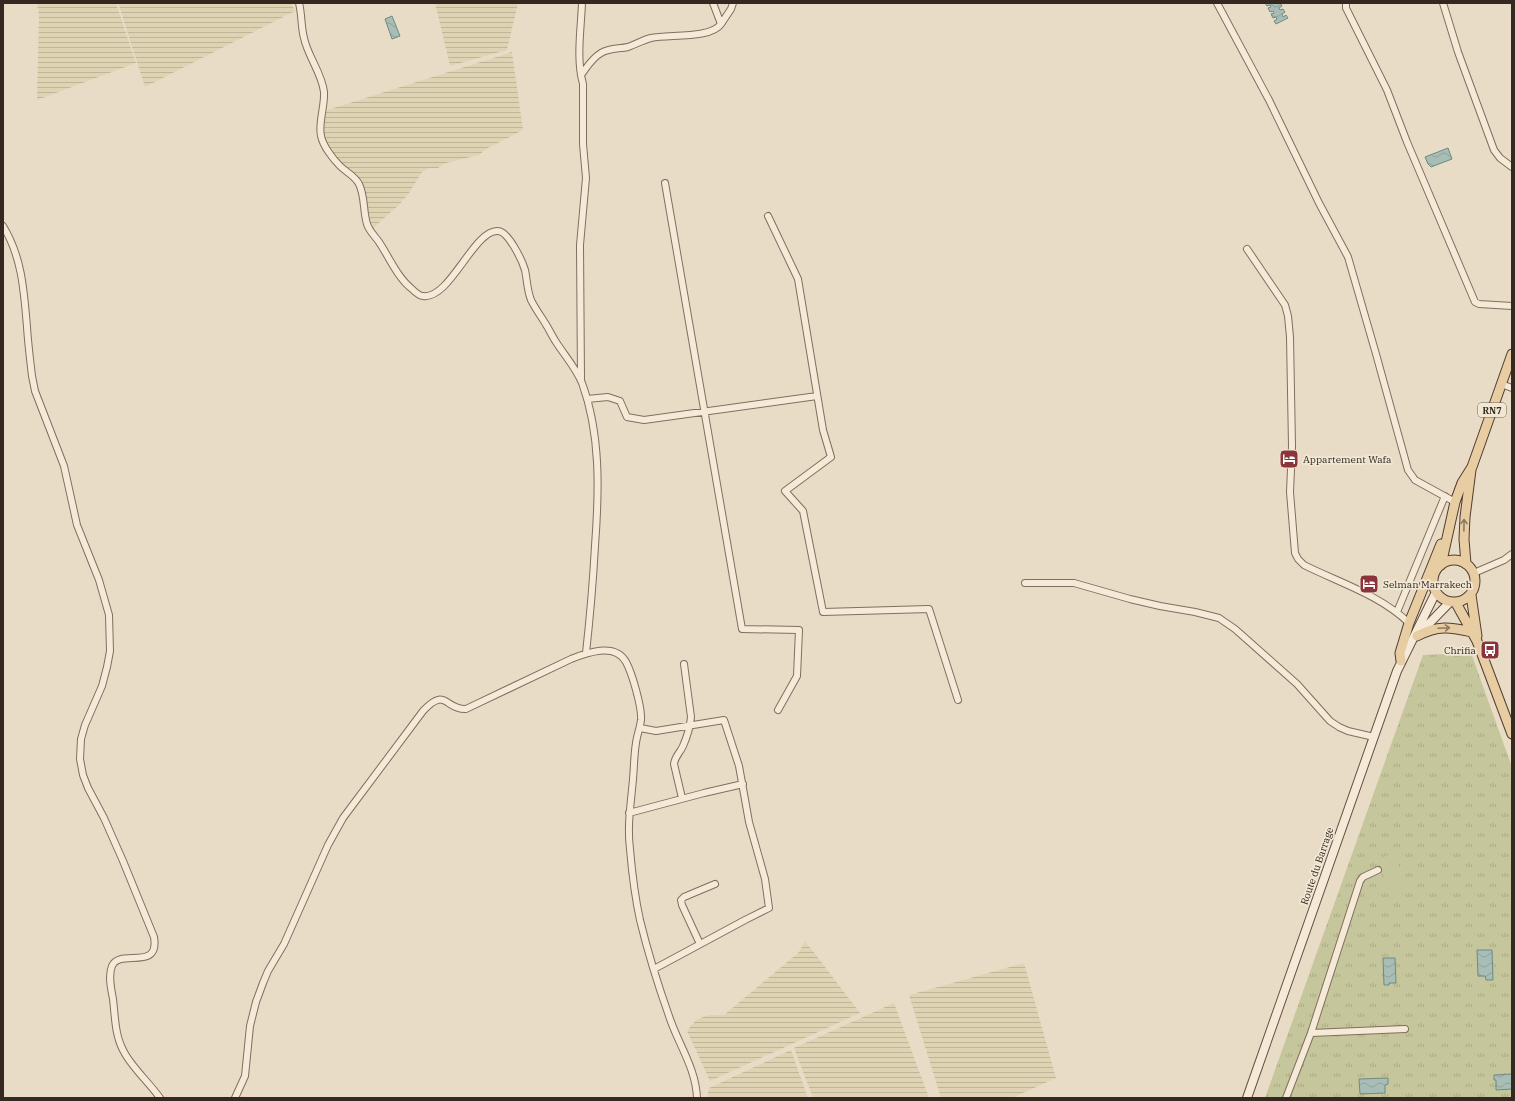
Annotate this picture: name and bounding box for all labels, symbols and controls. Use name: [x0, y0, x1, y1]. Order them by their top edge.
road number: RN7: [1478, 403, 1506, 417]
hotel icon: Appartement Wafa: [1278, 448, 1300, 470]
place label: Appartement Wafa: [1303, 453, 1392, 466]
one-way arrow: [1461, 519, 1468, 532]
hotel icon: Selman Marrakech: [1358, 573, 1380, 595]
place label: Selman Marrakech: [1383, 578, 1472, 591]
one-way arrow: [1437, 624, 1450, 631]
bus stop icon: Chrifia: [1479, 639, 1501, 661]
place label: Chrifia: [1444, 644, 1477, 657]
street label: Route du Barrage: [1298, 825, 1336, 907]

